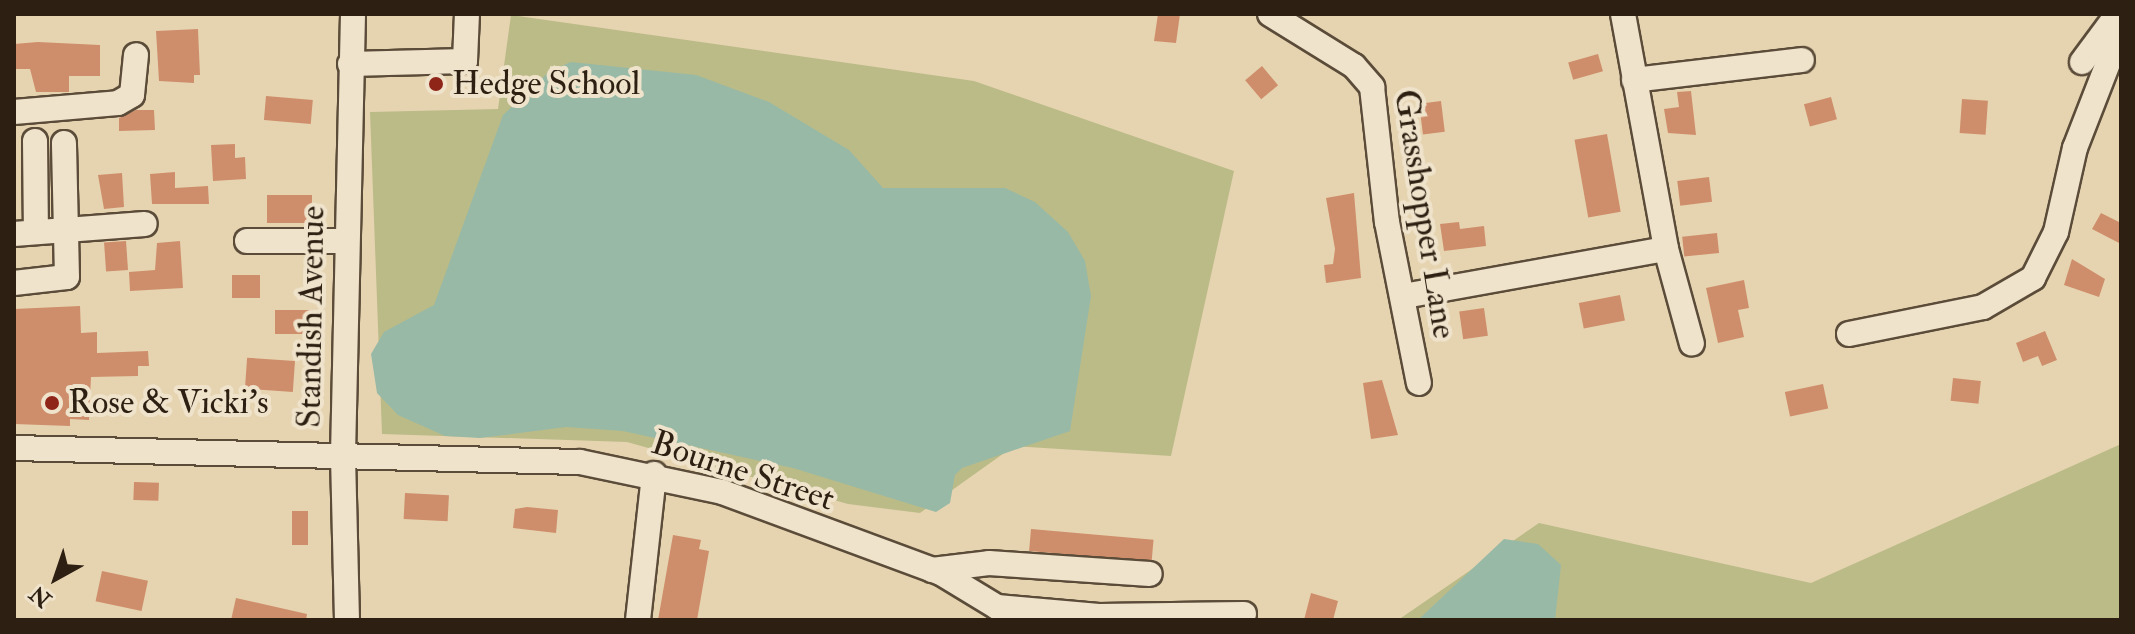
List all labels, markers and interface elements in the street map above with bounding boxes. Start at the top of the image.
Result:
place label: Hedge School [452,64,640,104]
marker: Hedge School [427,75,445,93]
street label: Grasshopper Lane [1385,87,1465,341]
street label: Standish Avenue [289,206,333,428]
place label: Rose & Vicki's [68,383,269,423]
marker: Rose & Vicki's [43,394,61,412]
street label: Bourne Street [646,422,840,520]
north arrow [16,538,96,618]
text: N [24,579,57,613]

